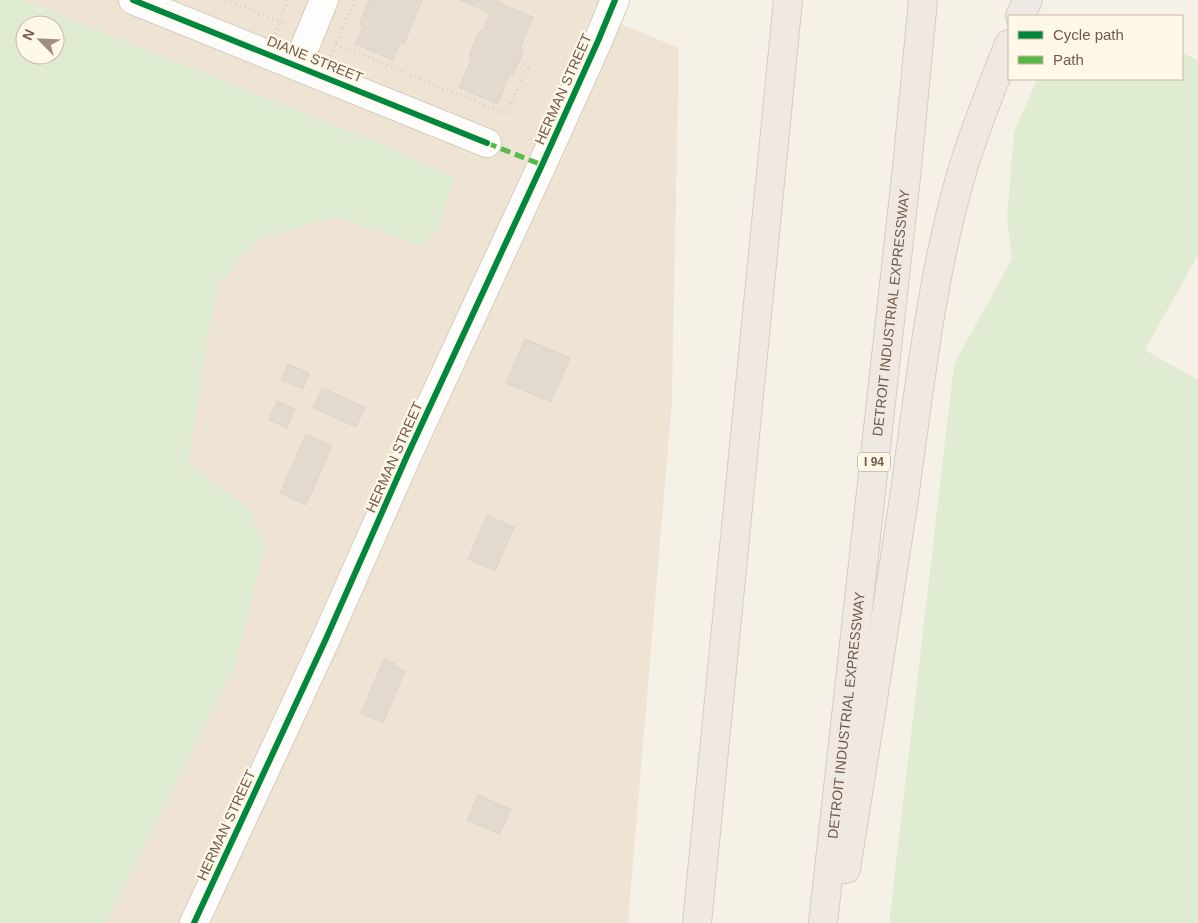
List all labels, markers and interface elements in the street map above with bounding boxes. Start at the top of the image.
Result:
north arrow [15,15,65,65]
legend [1008,15,1183,80]
text: Cycle path [1053,26,1124,43]
text: N [19,27,37,43]
street label: HERMAN STREET [531,31,595,147]
street label: DIANE STREET [265,32,366,86]
text: Path [1053,51,1084,68]
street label: DETROIT INDUSTRIAL EXPRESSWAY [869,188,913,437]
street label: HERMAN STREET [362,399,426,515]
road number: I 94 [858,452,890,472]
street label: DETROIT INDUSTRIAL EXPRESSWAY [824,590,868,840]
street label: HERMAN STREET [193,767,259,883]

